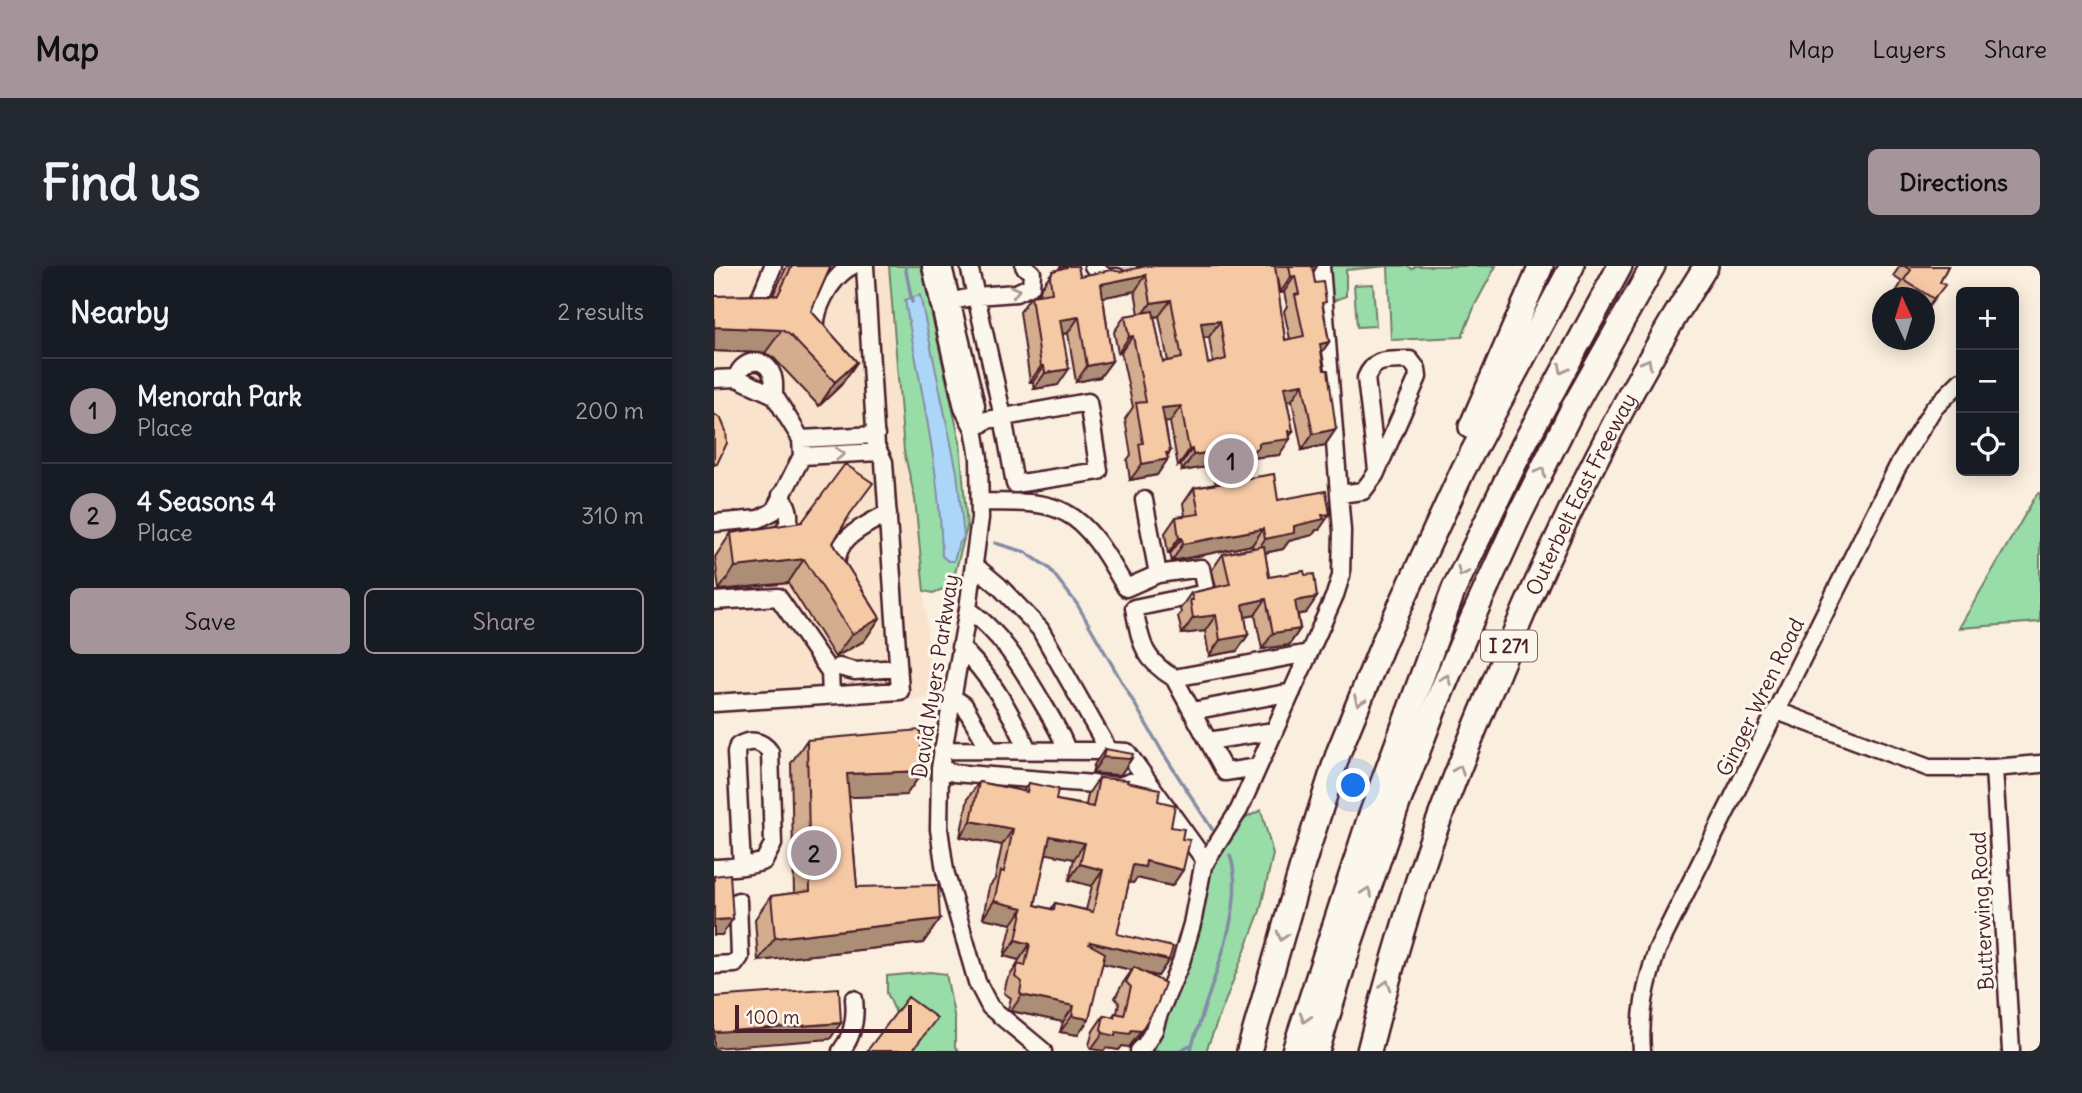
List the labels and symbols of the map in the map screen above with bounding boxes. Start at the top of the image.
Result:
one-way arrow [1008,285,1020,299]
north arrow [1872,287,1935,350]
one-way arrow [1639,358,1652,371]
one-way arrow [1558,361,1572,374]
street label: Outerbelt East Freeway [1519,388,1642,600]
pin: 1 [1208,435,1254,487]
one-way arrow [835,447,846,462]
one-way arrow [1532,467,1546,479]
one-way arrow [1456,565,1470,577]
street label: David Myers Parkway [906,572,964,780]
street label: Ginger Wren Road [1710,613,1810,781]
road number: I 271 [1481,630,1537,662]
one-way arrow [1438,674,1452,687]
one-way arrow [1354,694,1368,706]
one-way arrow [1451,764,1465,776]
your location [1336,768,1370,802]
pin: 2 [791,827,837,879]
street label: Butterwing Road [1964,831,2000,991]
one-way arrow [1359,887,1373,899]
one-way arrow [1276,930,1290,942]
one-way arrow [1378,979,1393,991]
scale bar [735,1002,912,1034]
one-way arrow [1299,1011,1313,1023]

